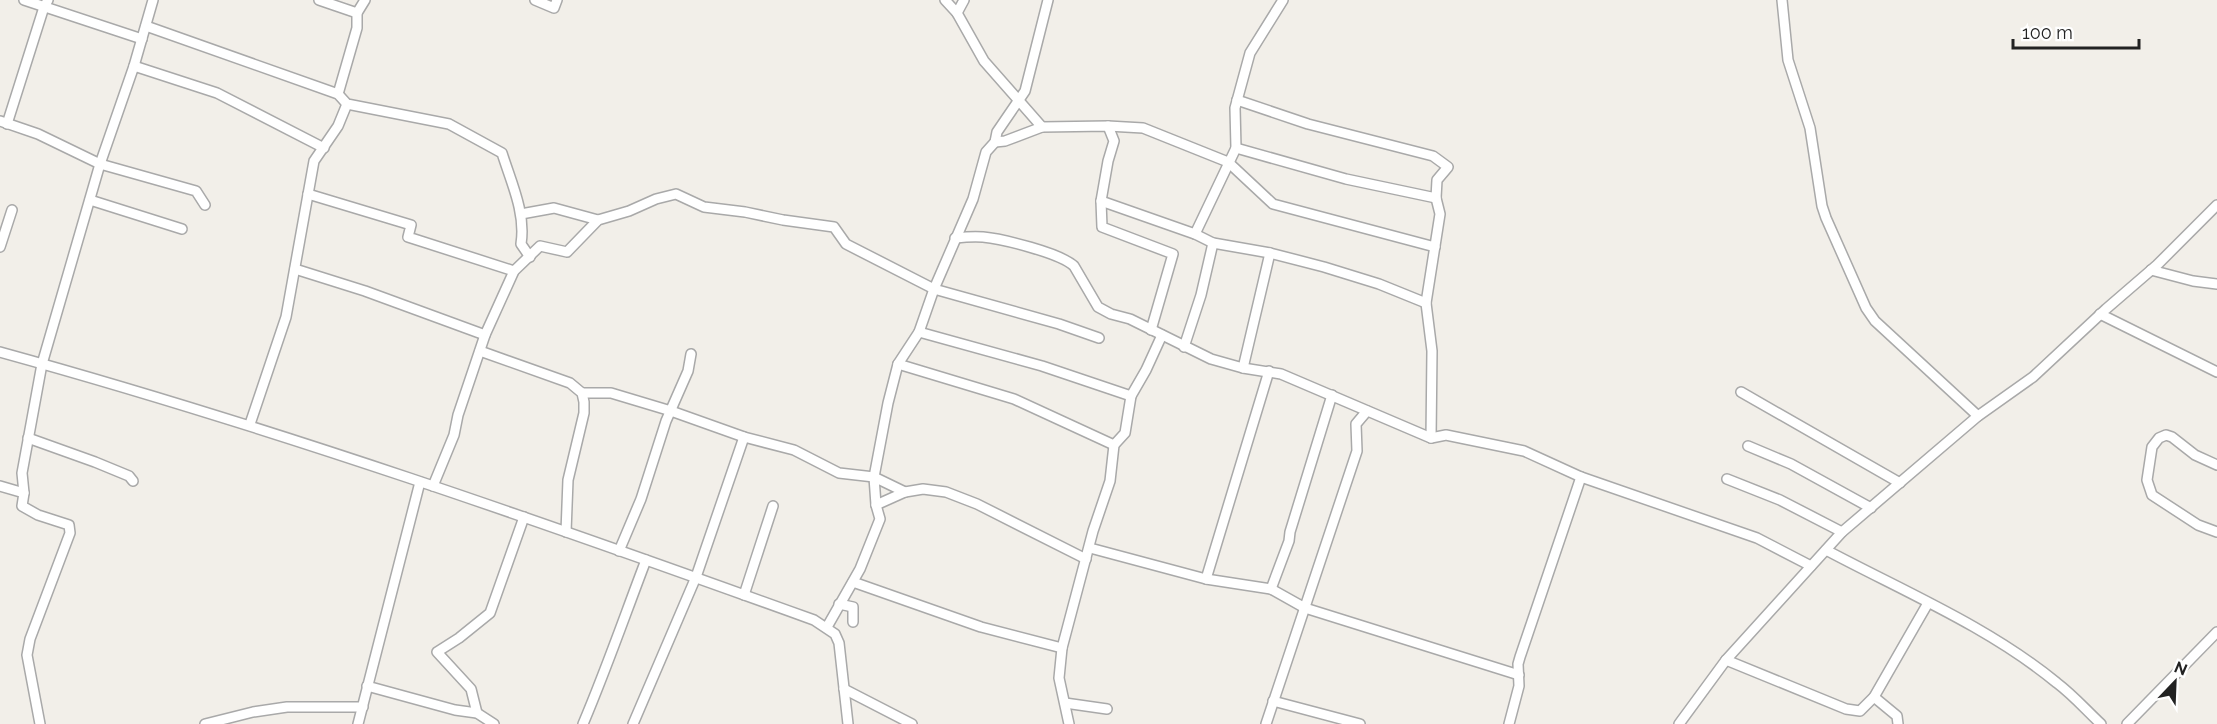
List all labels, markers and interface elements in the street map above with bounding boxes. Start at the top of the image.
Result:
scale bar [2013,12,2139,50]
text: 100 m [2022,22,2073,43]
north arrow [2145,652,2205,712]
text: N [2171,658,2190,680]

